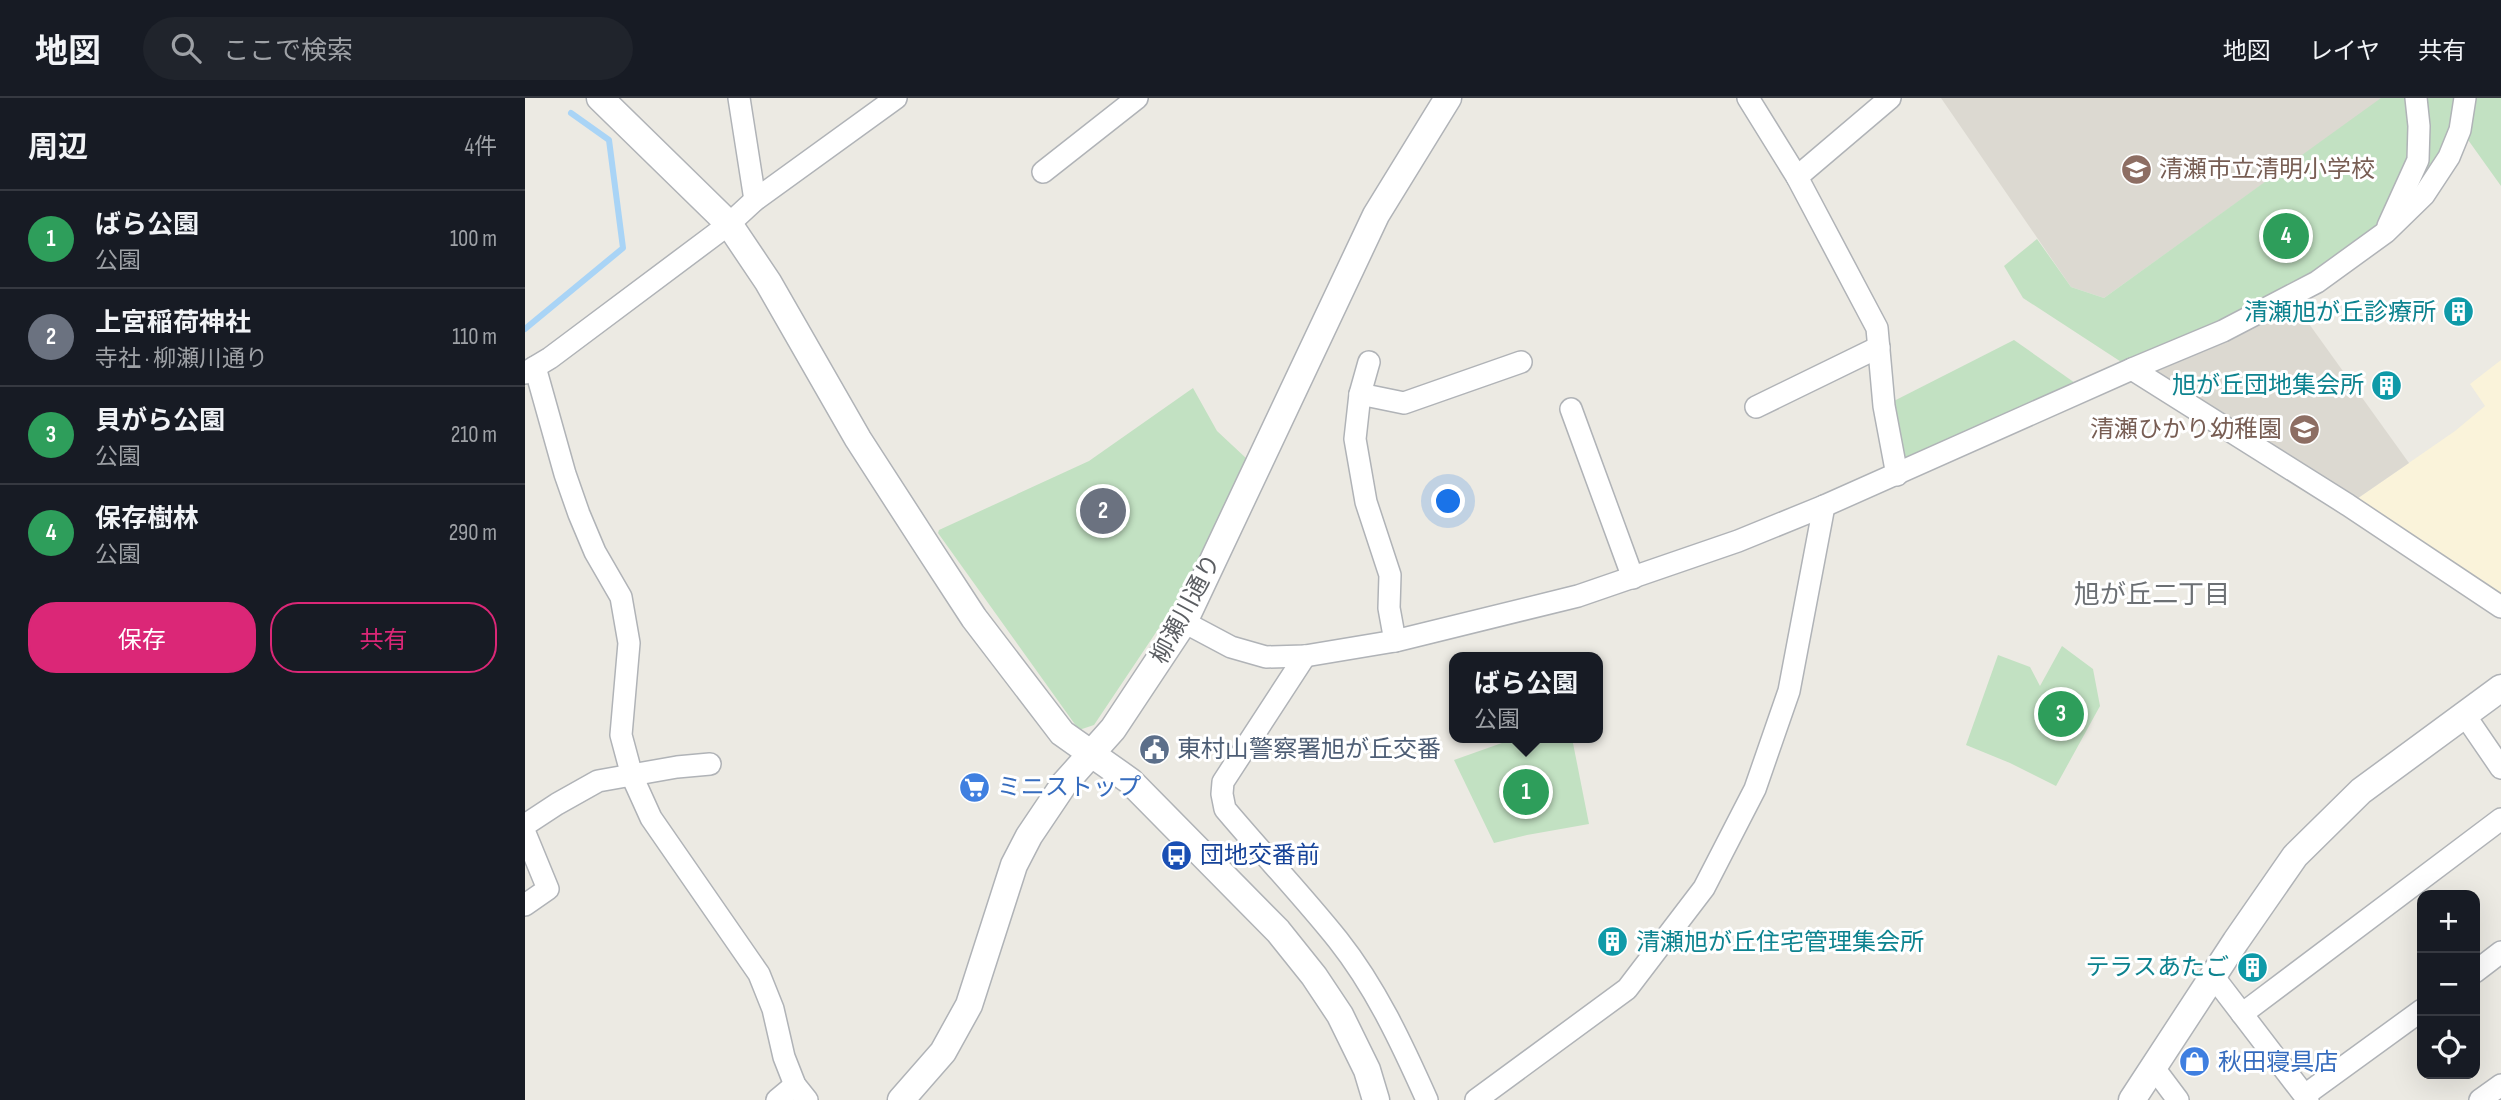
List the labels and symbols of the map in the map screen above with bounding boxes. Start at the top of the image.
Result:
school or university icon: 清瀬市立清明小学校 [2119,152,2153,186]
place label: 清瀬市立清明小学校 [2159,155,2375,184]
pin: 4 [2263,210,2309,262]
building icon: 清瀬旭が丘診療所 [2442,295,2476,329]
place label: 清瀬旭が丘診療所 [2244,298,2436,327]
building icon: 旭が丘団地集会所 [2370,368,2404,402]
place label: 旭が丘団地集会所 [2172,371,2364,400]
school or university icon: 清瀬ひかり幼稚園 [2288,412,2322,446]
place label: 清瀬ひかり幼稚園 [2090,415,2282,444]
your location [1431,484,1465,518]
pin: 2 [1080,485,1126,537]
street label: 柳瀬川通り [1145,549,1227,669]
district label: 旭が丘二丁目 [2074,580,2230,611]
pin: 3 [2038,688,2084,740]
public building icon: 東村山警察署旭が丘交番 [1137,732,1171,766]
place label: 東村山警察署旭が丘交番 [1177,735,1441,764]
pin: 1 [1503,766,1549,818]
supermarket icon: ミニストップ [957,770,991,804]
place label: ミニストップ [997,773,1141,802]
bus stop icon: 団地交番前 [1160,838,1194,872]
place label: 団地交番前 [1200,841,1320,870]
building icon: 清瀬旭が丘住宅管理集会所 [1596,925,1630,959]
place label: 清瀬旭が丘住宅管理集会所 [1636,928,1924,957]
building icon: テラスあたご [2235,950,2269,984]
place label: テラスあたご [2085,953,2229,982]
shop icon: 秋田寝具店 [2178,1045,2212,1079]
place label: 秋田寝具店 [2218,1048,2338,1077]

